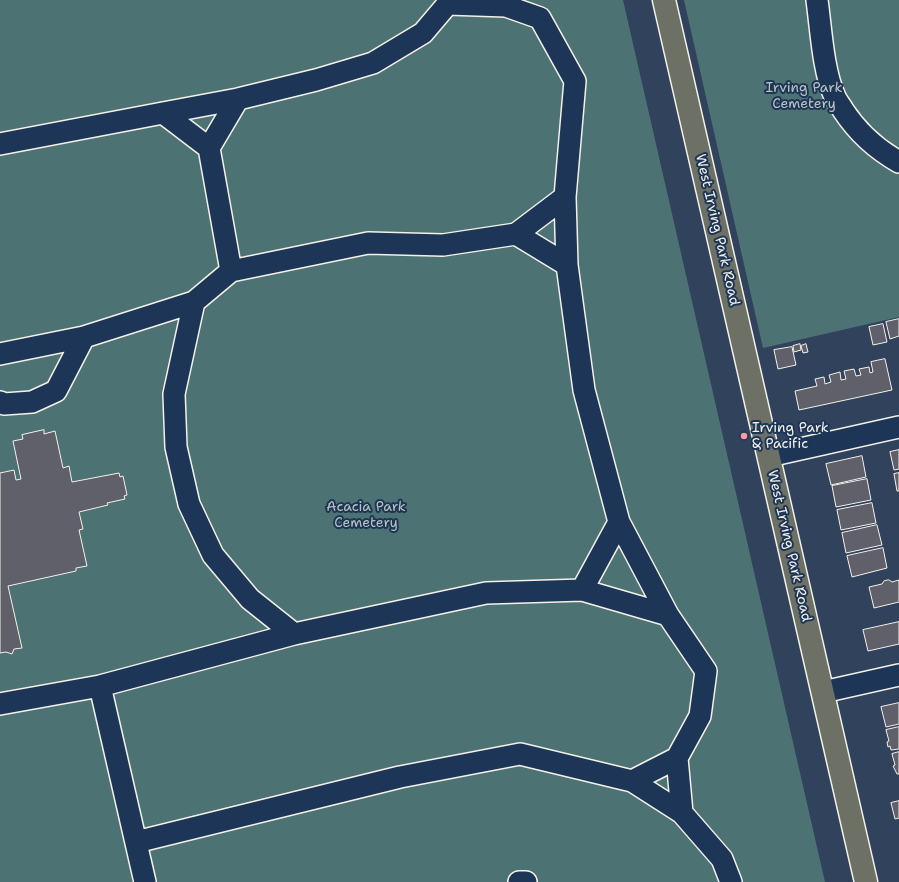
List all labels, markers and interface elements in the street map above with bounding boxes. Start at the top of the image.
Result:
park label: Irving Park Cemetery [766,80,842,112]
street label: West Irving Park Road [691,153,743,307]
place label: Irving Park & Pacific [752,420,829,452]
marker: Irving Park & Pacific [739,431,749,441]
street label: West Irving Park Road [763,469,815,623]
park label: Acacia Park Cemetery [326,499,406,532]

